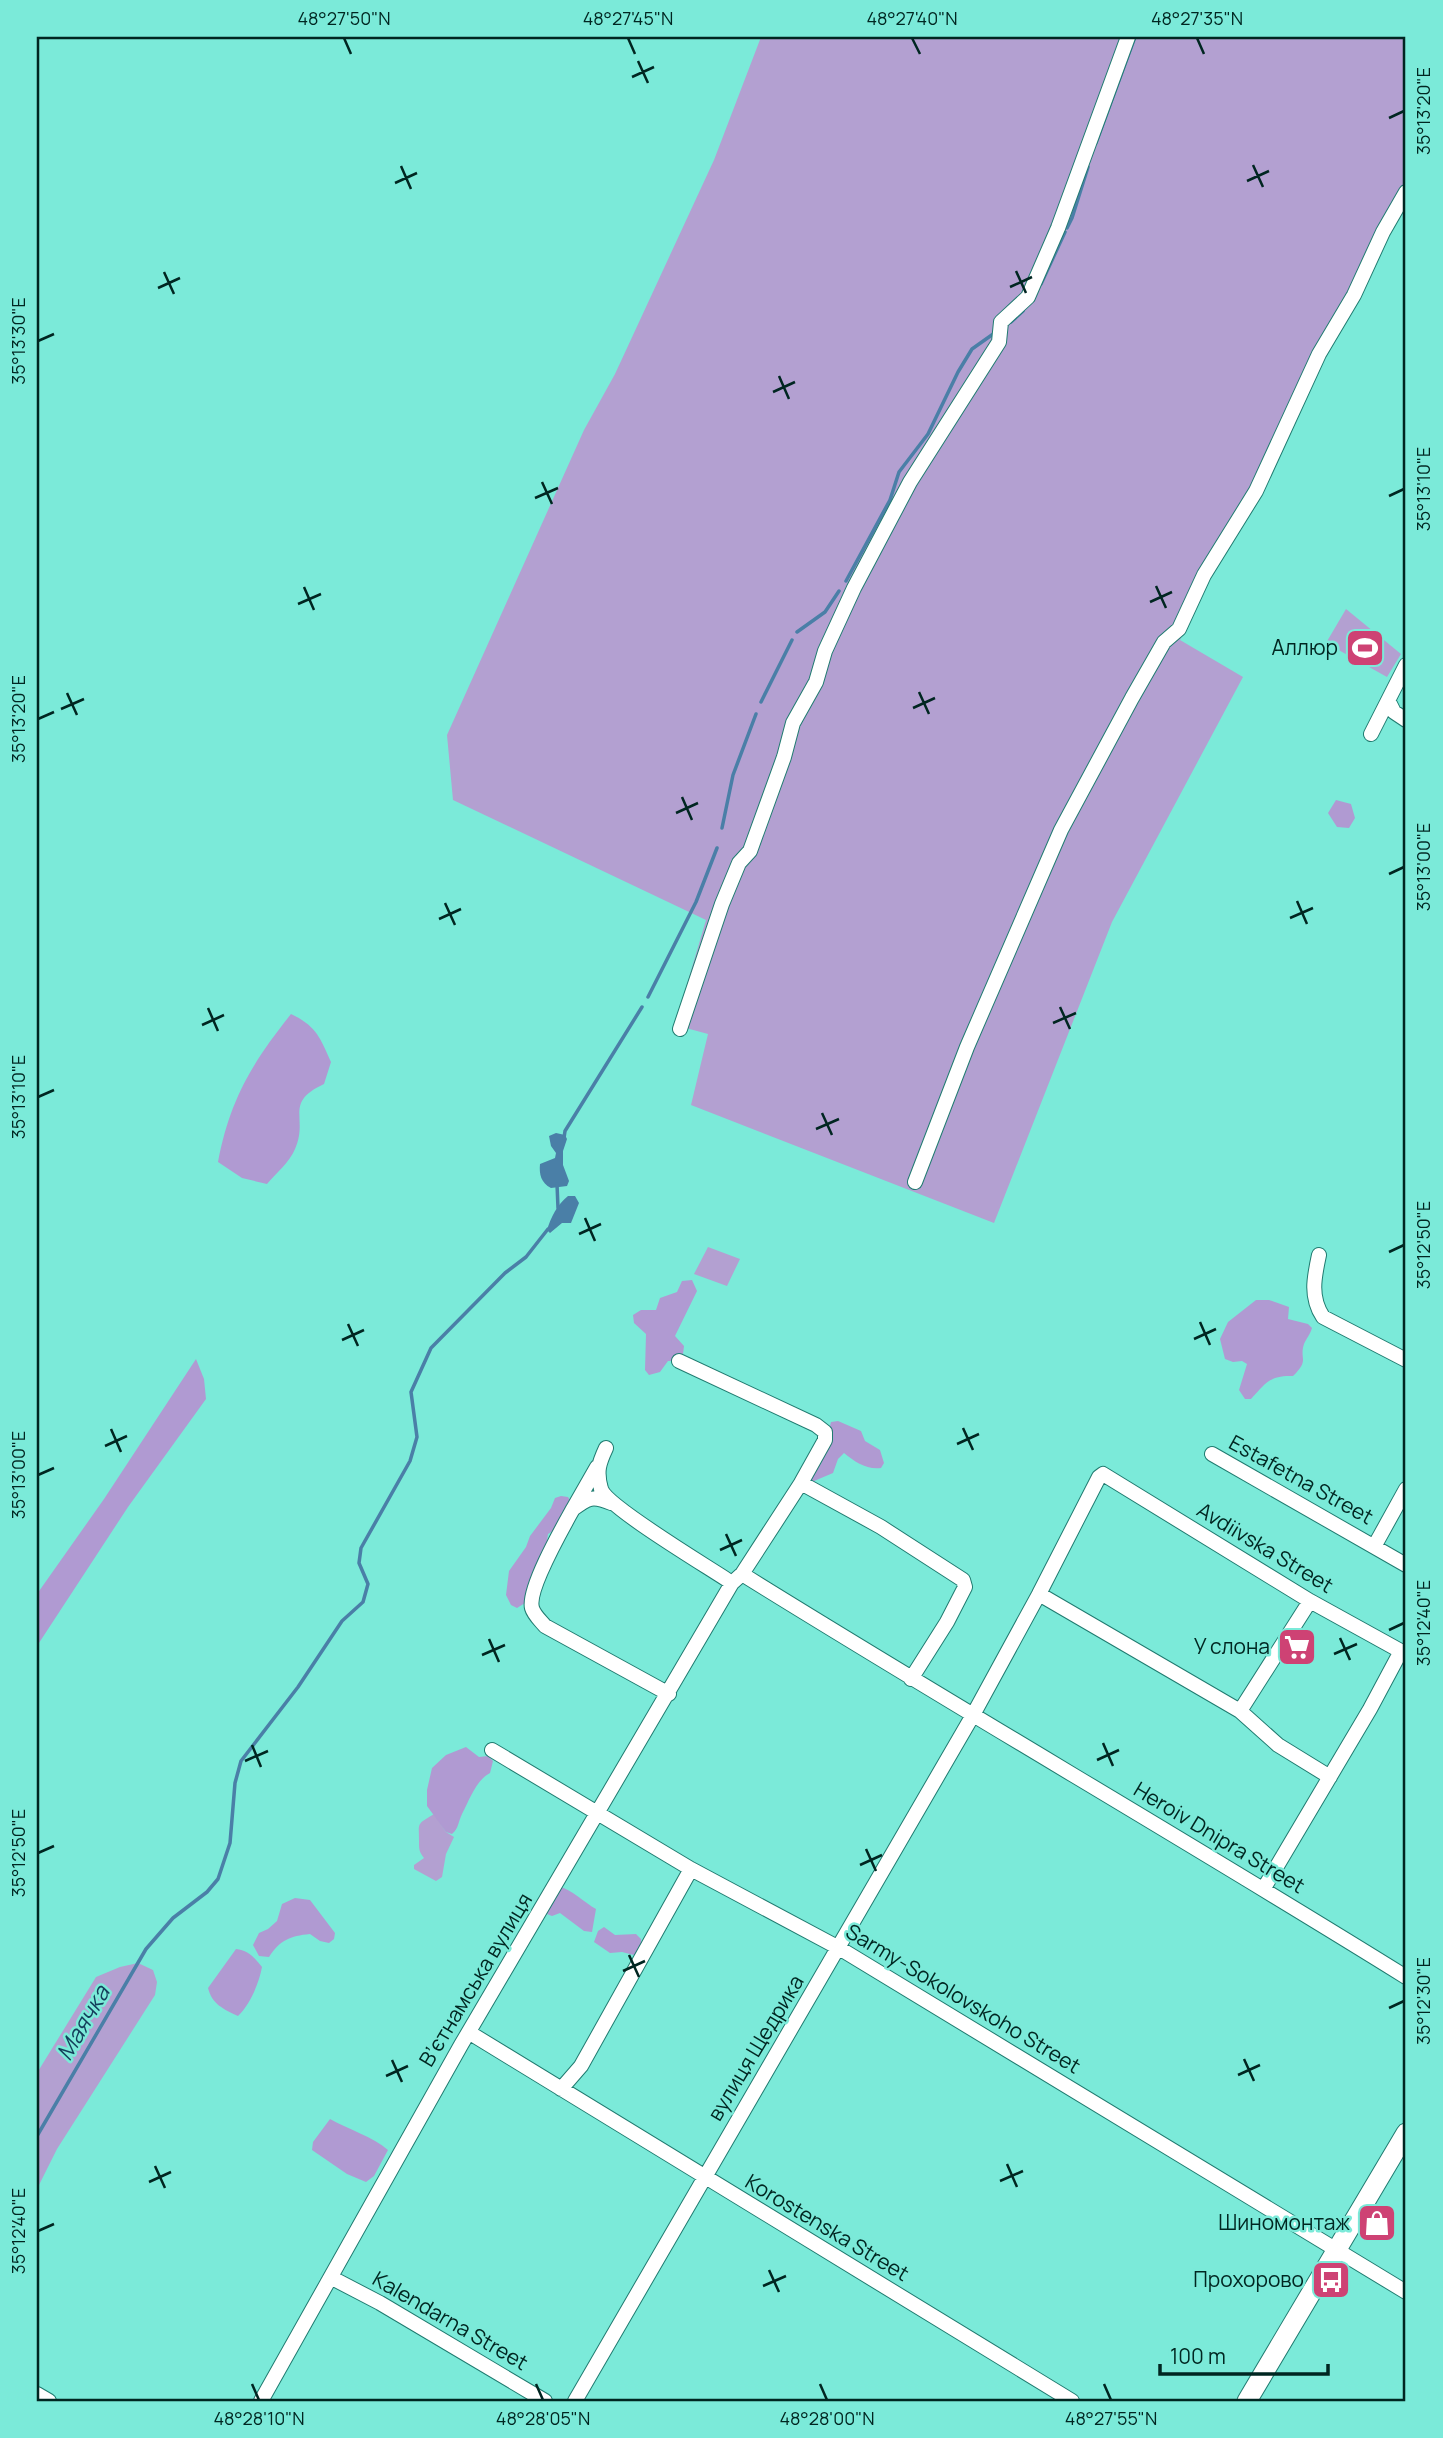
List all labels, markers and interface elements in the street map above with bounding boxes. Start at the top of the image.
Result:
text: 48°27'50"N [297,6,391,30]
text: 48°27'45"N [583,6,673,30]
text: 48°27'40"N [866,6,958,30]
text: 48°27'35"N [1151,6,1243,30]
text: 35°13'20"E [1411,67,1435,155]
text: 35°13'30"E [6,297,30,385]
text: 35°13'10"E [1411,447,1435,531]
sports icon: Аллюр [1344,627,1386,669]
place label: Аллюр [1271,633,1338,661]
text: 35°13'20"E [6,675,30,763]
text: 35°13'00"E [1411,823,1435,911]
text: 35°13'10"E [6,1055,30,1139]
text: 35°12'50"E [1411,1201,1435,1289]
street label: Estafetna Street [1224,1428,1379,1530]
text: 35°13'00"E [6,1431,30,1519]
street label: Avdiivska Street [1192,1495,1339,1599]
text: 35°12'40"E [1411,1580,1435,1666]
supermarket icon: У слона [1276,1626,1318,1668]
place label: У слона [1194,1632,1270,1660]
street label: Heroiv Dnipra Street [1129,1775,1310,1899]
text: 35°12'50"E [6,1809,30,1897]
street label: Вʼєтнамська вулиця [412,1888,538,2071]
street label: Sarmy-Sokolovskoho Street [841,1917,1086,2079]
text: 35°12'30"E [1411,1957,1435,2045]
street label: вулиця Щедрика [701,1969,810,2126]
water label: Маячка [48,1978,117,2066]
street label: Korostenska Street [741,2167,915,2287]
text: 35°12'40"E [6,2188,30,2274]
shop icon: Шиномонтаж [1356,2202,1398,2244]
place label: Шиномонтаж [1218,2208,1350,2236]
bus stop icon: Прохорово [1310,2259,1352,2301]
street label: Kalendarna Street [368,2264,533,2376]
place label: Прохорово [1193,2265,1304,2293]
scale bar [1160,2333,1328,2377]
text: 100 m [1170,2342,1226,2370]
text: 48°28'10"N [213,2406,305,2430]
text: 48°28'05"N [496,2406,590,2430]
text: 48°28'00"N [779,2406,875,2430]
text: 48°27'55"N [1065,2406,1157,2430]

